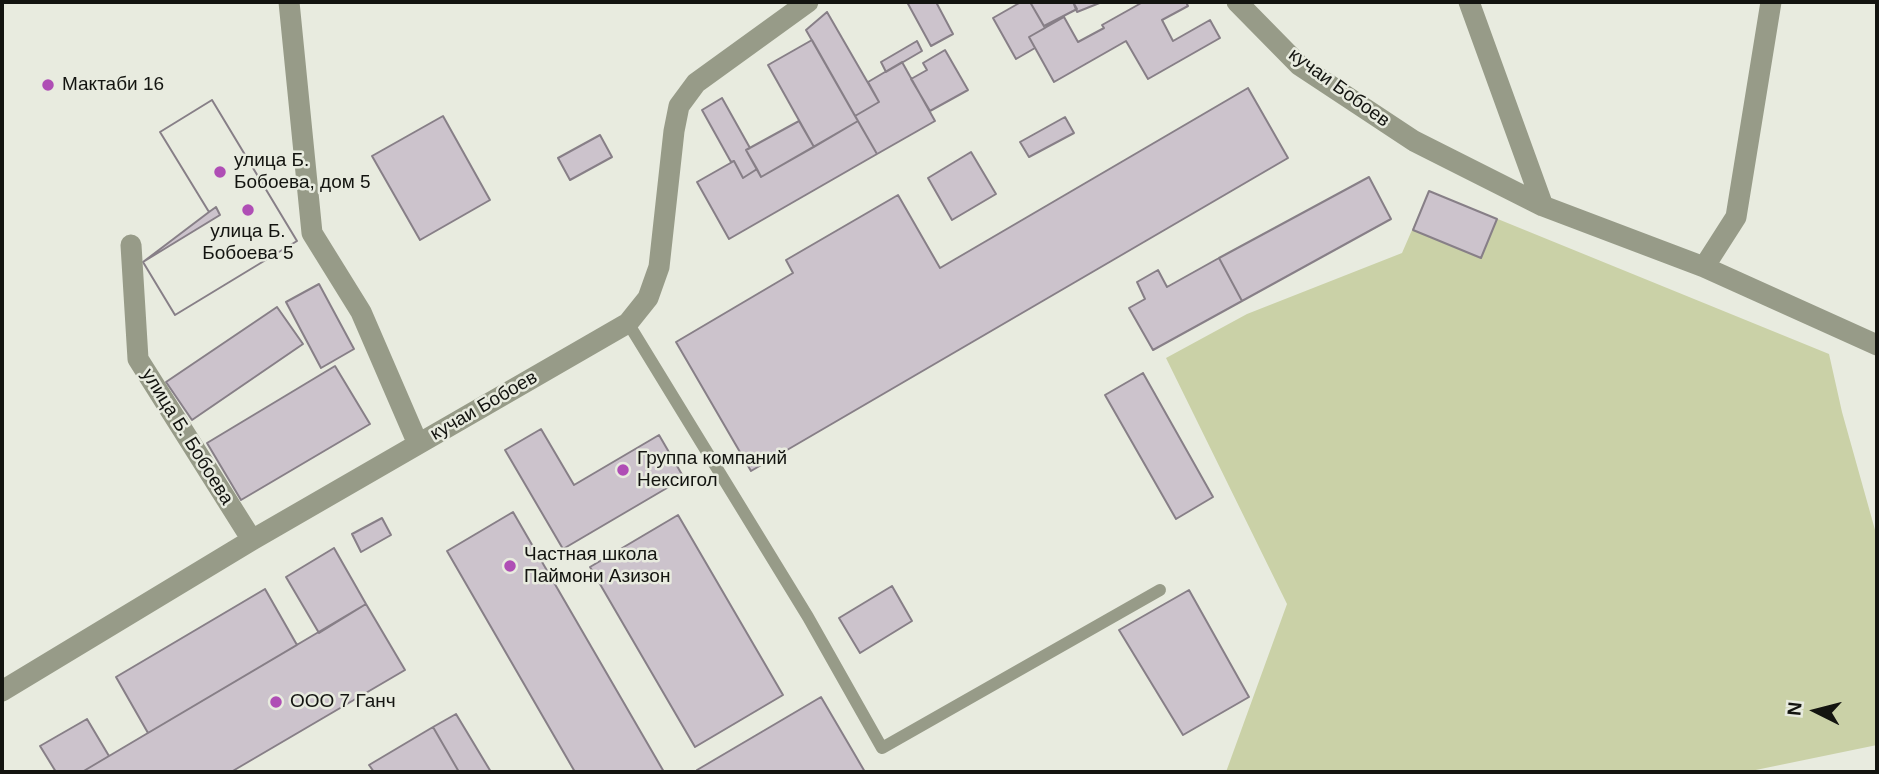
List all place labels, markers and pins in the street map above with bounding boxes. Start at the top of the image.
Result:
place label: Мактаби 16 [62,74,164,96]
marker: Мактаби 16 [40,77,56,93]
place label: улица Б. Бобоева, дом 5 [234,150,371,194]
marker: улица Б. Бобоева, дом 5 [212,164,228,180]
marker: улица Б. Бобоева 5 [240,202,256,218]
place label: улица Б. Бобоева 5 [202,221,294,265]
place label: Группа компаний Нексигол [637,448,787,492]
marker: Группа компаний Нексигол [615,462,631,478]
place label: Частная школа Паймони Азизон [524,544,670,588]
marker: Частная школа Паймони Азизон [502,558,518,574]
place label: ООО 7 Ганч [290,691,396,713]
marker: ООО 7 Ганч [268,694,284,710]

